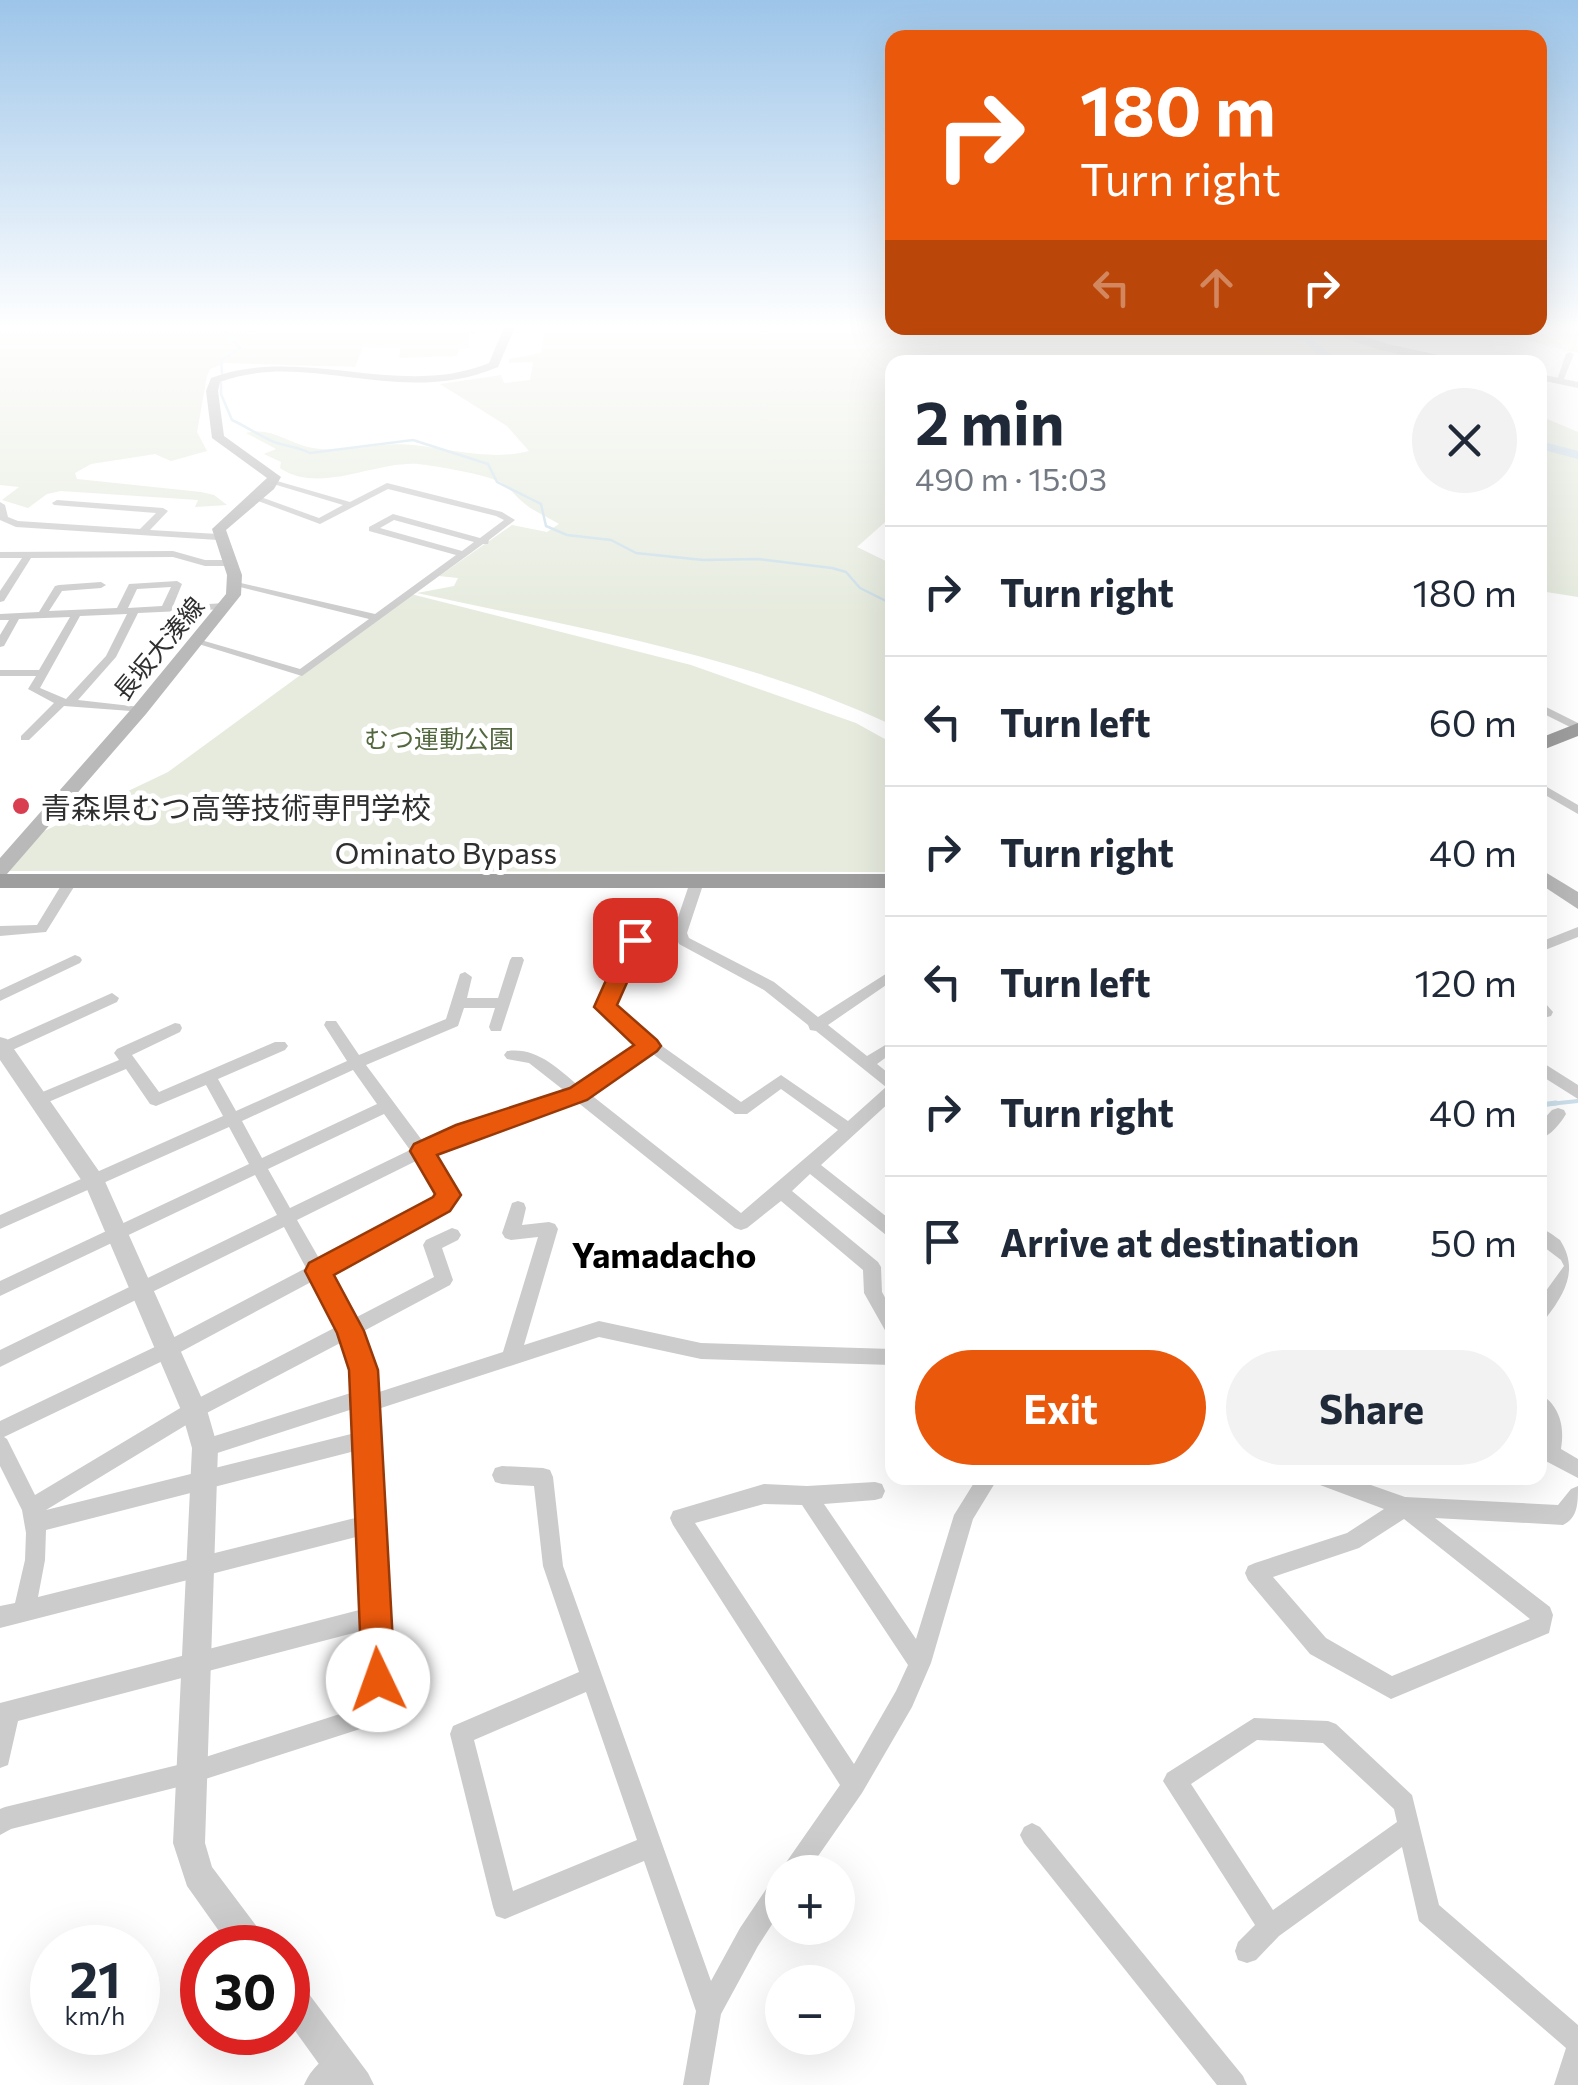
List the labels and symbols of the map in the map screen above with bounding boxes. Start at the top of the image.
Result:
street label: 長坂大湊線 [106,590,210,706]
park label: むつ運動公園 [364,723,514,753]
place label: 青森県むつ高等技術専門学校 [41,788,431,825]
marker: 青森県むつ高等技術専門学校 [10,795,32,817]
street label: Ominato Bypass [335,833,557,870]
pin [593,898,678,983]
district label: Yamadacho [572,1232,756,1275]
position arrow [326,1628,430,1732]
speed limit sign: 30 [180,1925,310,2055]

